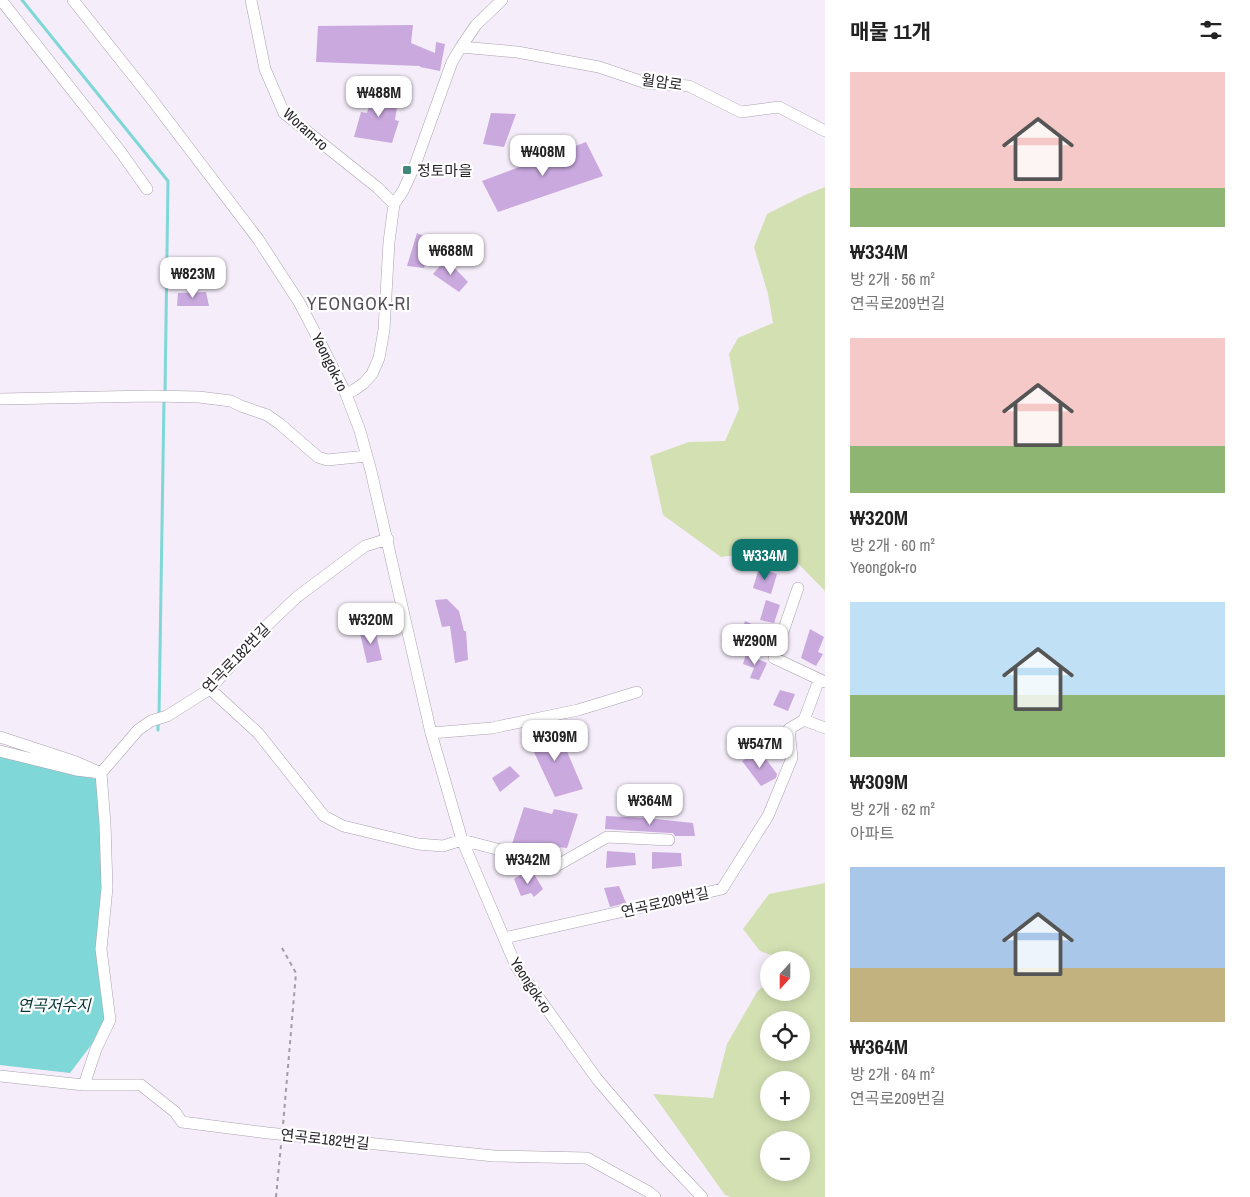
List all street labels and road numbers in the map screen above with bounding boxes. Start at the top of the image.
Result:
street label: 월암로 [640,69,684,95]
street label: Woram-ro [279,103,333,155]
street label: Yeongok-ro [307,329,353,395]
street label: 연곡로182번길 [197,619,275,697]
street label: 연곡로209번길 [619,882,711,922]
street label: Yeongok-ro [505,953,557,1017]
street label: 연곡로182번길 [279,1124,371,1154]

